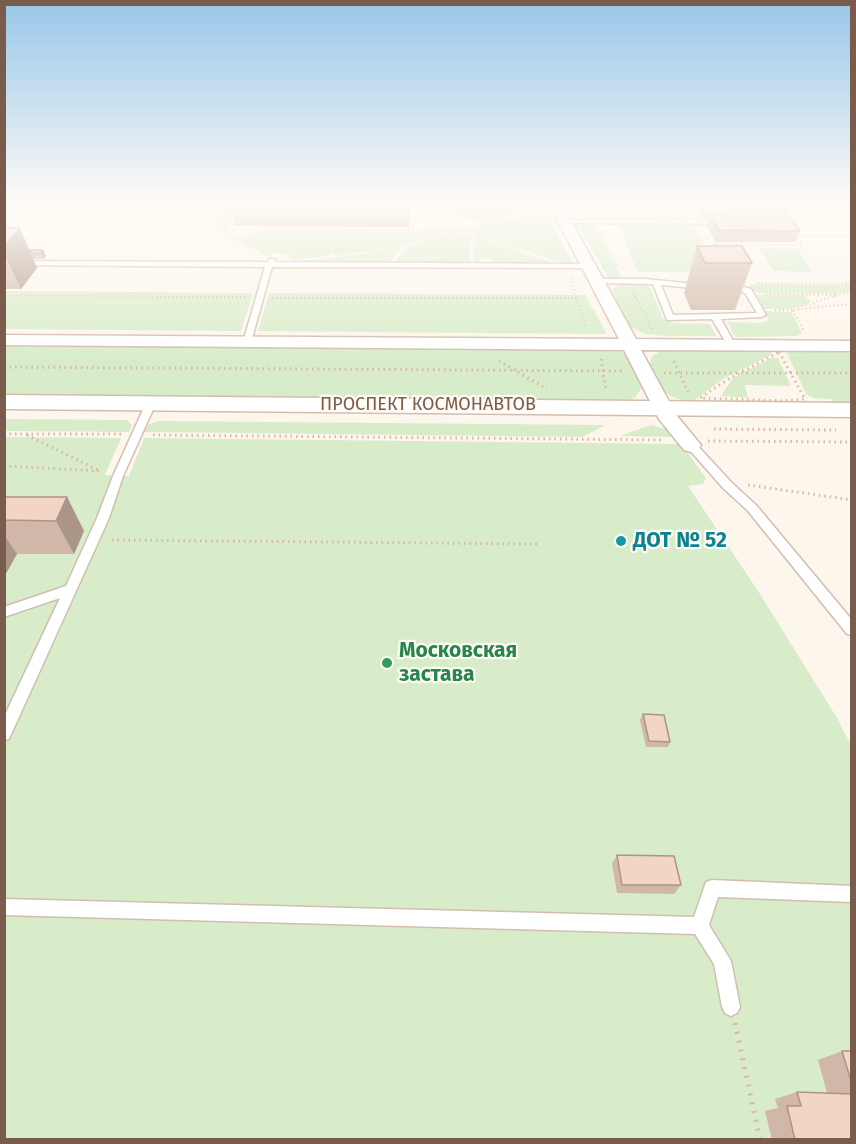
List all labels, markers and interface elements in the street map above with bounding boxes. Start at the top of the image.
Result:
street label: ПРОСПЕКТ КОСМОНАВТОВ [320,394,536,416]
place label: ДОТ № 52 [633,528,727,554]
marker: ДОТ № 52 [614,534,628,548]
place label: Московская застава [399,638,517,688]
marker: Московская застава [380,656,394,670]

